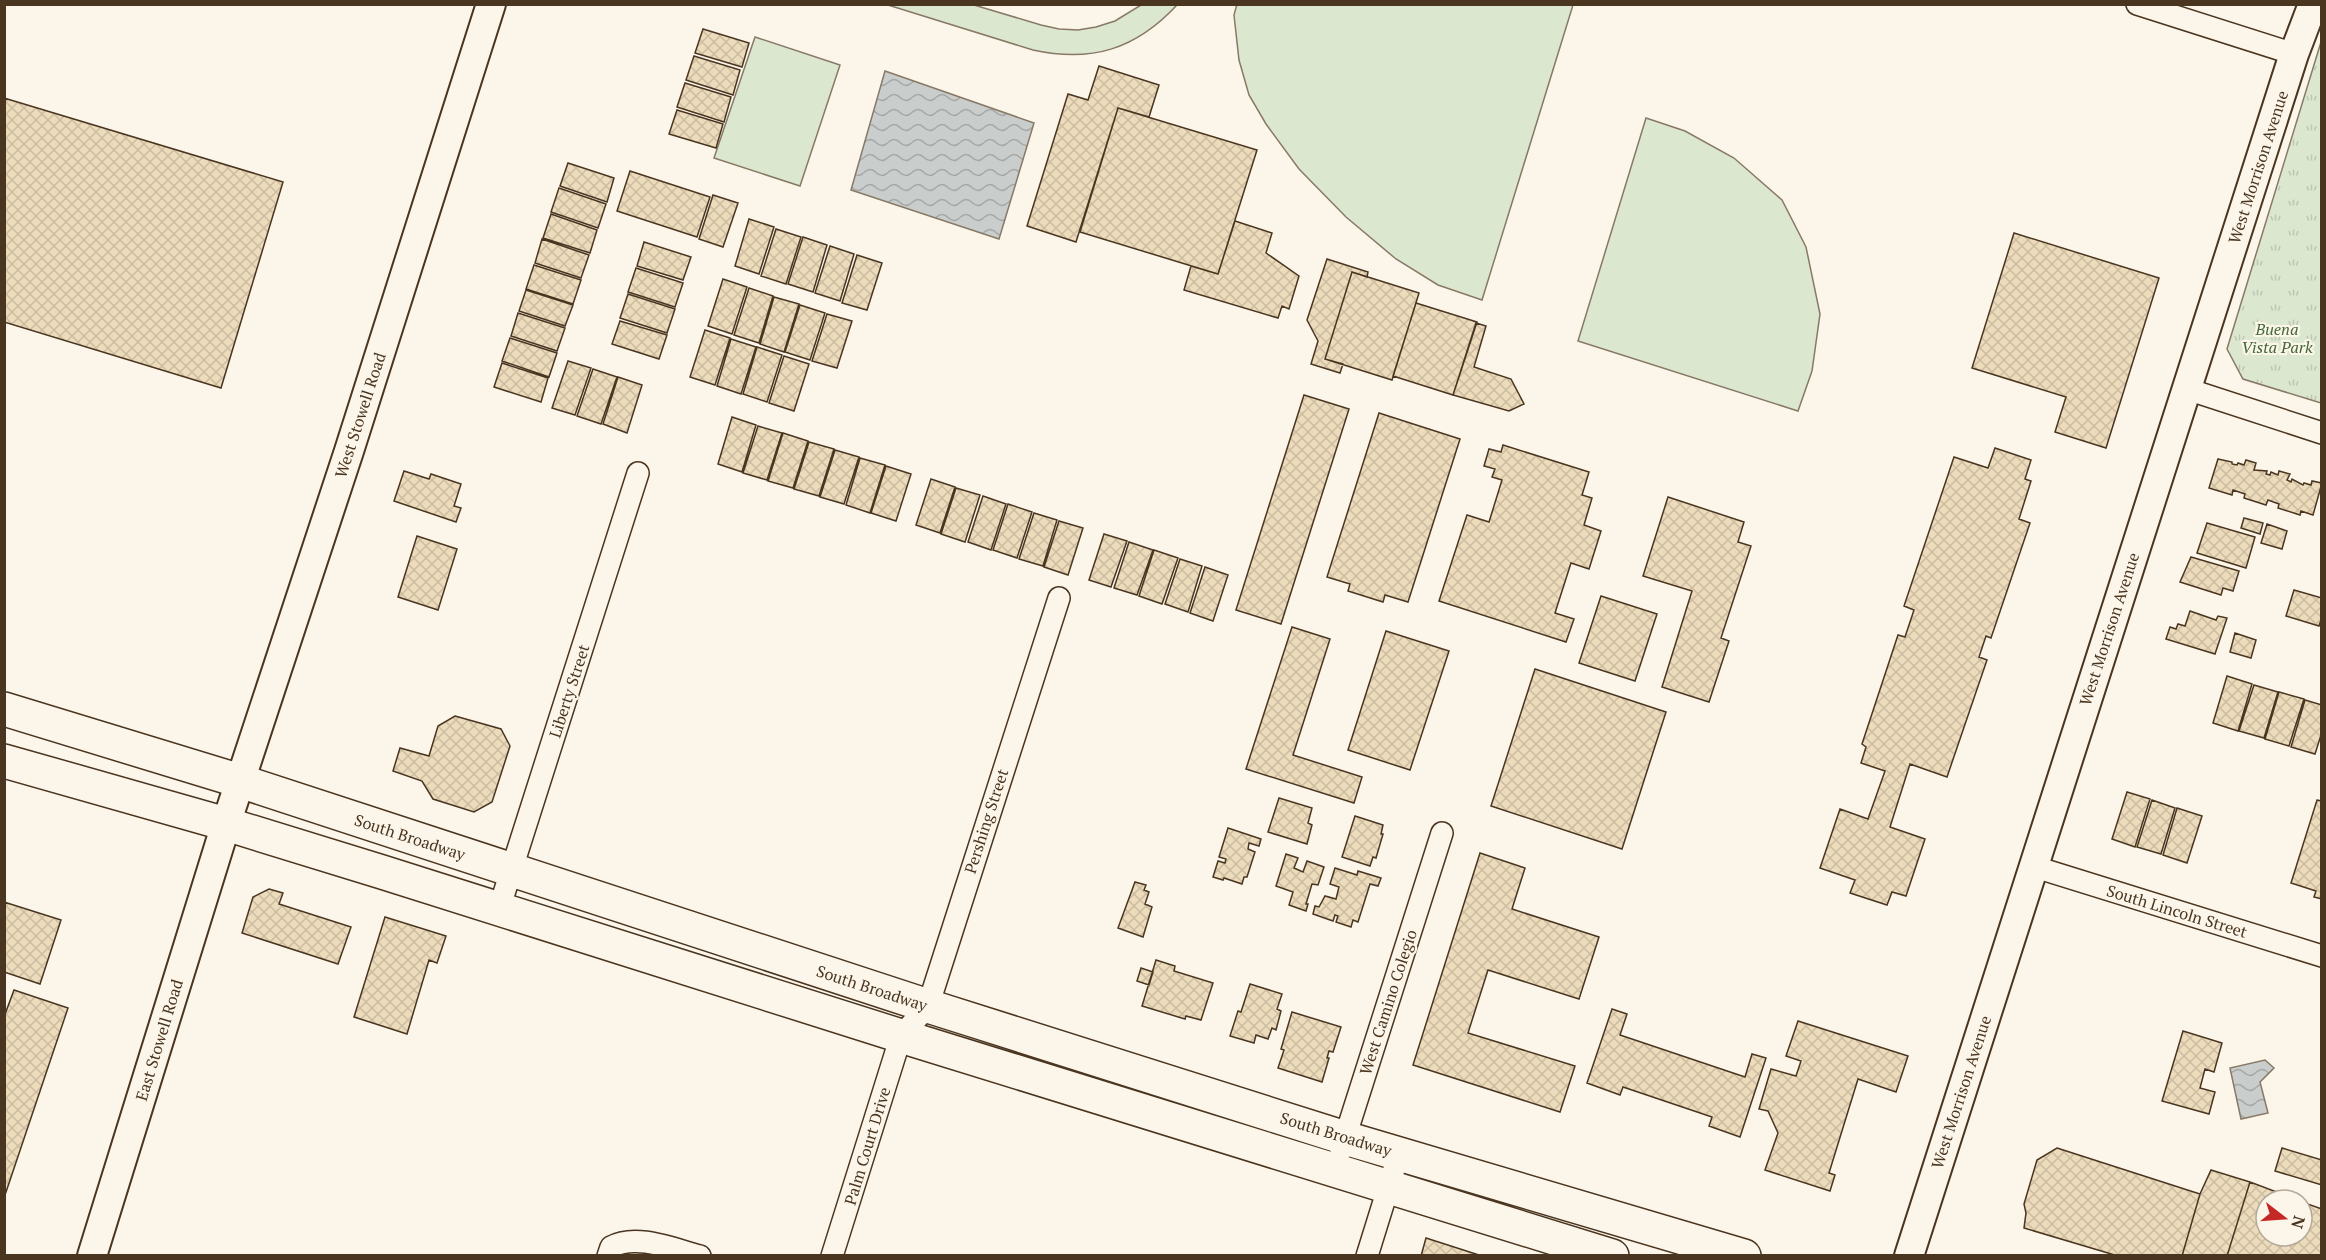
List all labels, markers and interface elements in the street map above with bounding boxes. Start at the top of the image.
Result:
street label: West Morrison Avenue [2223,88,2293,246]
park label: Buena Vista Park [2241,318,2313,358]
street label: West Stowell Road [329,349,391,481]
street label: West Morrison Avenue [2074,550,2144,708]
street label: Liberty Street [544,641,594,741]
street label: Pershing Street [959,766,1013,876]
street label: South Broadway [352,809,469,866]
street label: South Lincoln Street [2104,879,2250,943]
street label: West Camino Colegio [1354,926,1422,1078]
street label: South Broadway [814,960,931,1017]
street label: East Stowell Road [130,976,188,1103]
street label: West Morrison Avenue [1926,1013,1996,1171]
street label: Palm Court Drive [839,1084,895,1208]
street label: South Broadway [1278,1107,1395,1162]
north arrow [2254,1188,2314,1248]
text: N [2286,1213,2311,1231]

